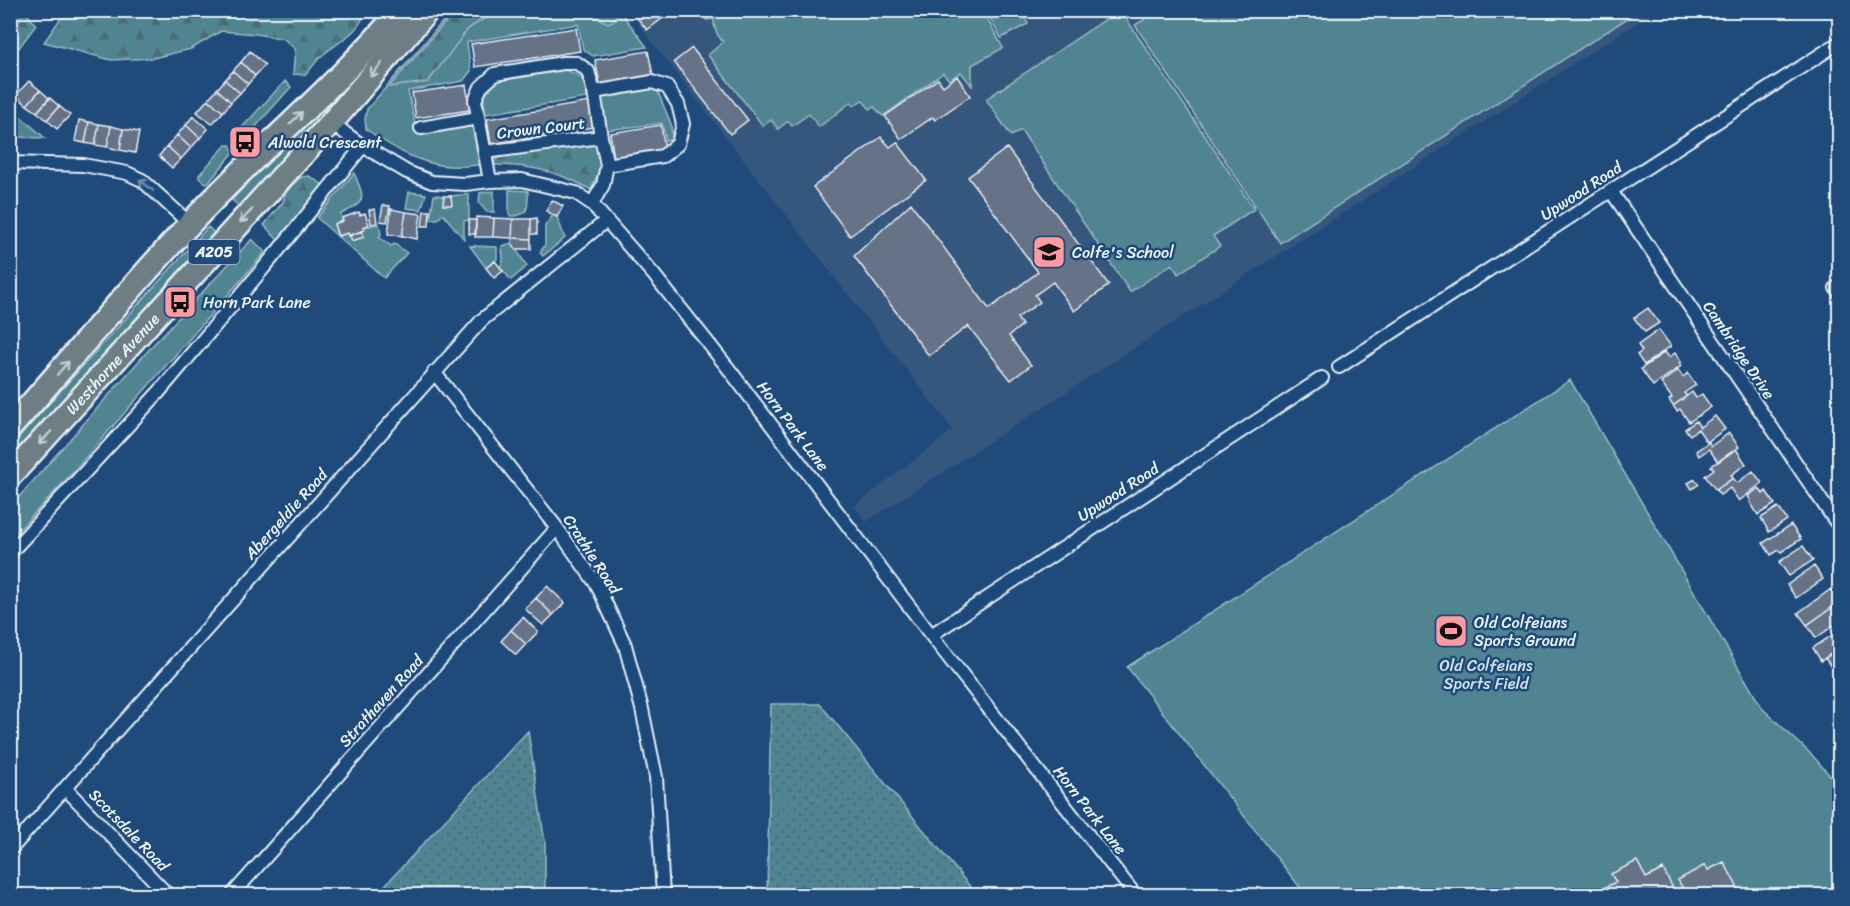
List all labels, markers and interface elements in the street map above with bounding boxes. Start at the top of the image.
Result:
one-way arrow [369,62,383,77]
street label: Crown Court [495,108,587,148]
one-way arrow [288,111,303,125]
bus stop icon: Alwold Crescent [227,124,263,160]
place label: Alwold Crescent [267,128,382,157]
street label: Upwood Road [1534,153,1629,228]
one-way arrow [138,179,154,192]
one-way arrow [239,208,253,223]
school or university icon: Colfe's School [1031,234,1067,270]
place label: Colfe's School [1072,238,1174,267]
road number: A205 [188,240,240,264]
bus stop icon: Horn Park Lane [162,284,198,320]
place label: Horn Park Lane [203,288,311,317]
street label: Cambridge Drive [1695,294,1783,406]
street label: Westhorne Avenue [58,306,167,421]
one-way arrow [56,361,70,376]
street label: Horn Park Lane [749,374,837,478]
one-way arrow [38,430,52,445]
street label: Upwood Road [1071,454,1166,529]
street label: Abergeldie Road [236,461,336,567]
street label: Crathie Road [555,508,630,601]
place label: Old Colfeians Sports Ground [1474,608,1577,655]
sports icon: Old Colfeians Sports Ground [1433,613,1469,649]
street label: Strathaven Road [331,647,432,754]
park label: Old Colfeians Sports Field [1439,651,1533,698]
street label: Horn Park Lane [1045,759,1135,861]
street label: Scotsdale Road [81,781,178,880]

